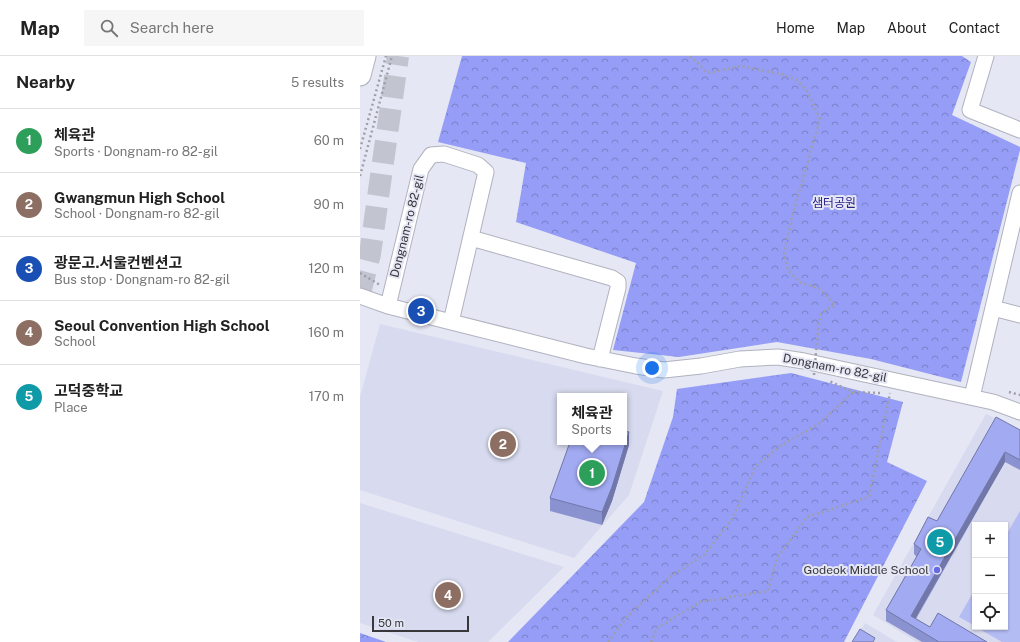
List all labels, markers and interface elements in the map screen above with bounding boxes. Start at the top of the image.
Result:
search box [84,10,364,46]
text: Map [20,17,60,39]
icon: search [98,17,120,39]
text: Search here [130,19,214,36]
text: Home [776,20,815,36]
text: Map [837,20,865,36]
text: About [887,20,927,36]
text: Contact [949,20,1000,36]
text: Nearby [16,72,75,92]
text: 5 results [291,75,344,90]
text: 체육관 [54,126,95,143]
text: 1 [26,133,32,148]
text: 60 m [314,133,344,148]
text: Sports · Dongnam-ro 82-gil [54,144,218,159]
street label: Dongnam-ro 82-gil [387,173,427,279]
text: Gwangmun High School [54,189,225,206]
park label: 샘터공원 [812,196,856,210]
text: 2 [25,197,33,212]
text: 90 m [314,197,344,212]
text: School · Dongnam-ro 82-gil [54,206,220,221]
text: 광문고.서울컨벤션고 [54,254,182,271]
text: 3 [25,261,33,276]
text: 120 m [309,261,344,276]
text: Bus stop · Dongnam-ro 82-gil [54,272,230,287]
pin: 3 [408,296,434,326]
text: Seoul Convention High School [54,317,270,334]
text: 4 [25,325,33,340]
text: 160 m [308,325,344,340]
text: School [54,334,96,349]
street label: Dongnam-ro 82-gil [782,351,889,385]
your location [642,358,662,378]
text: 고덕중학교 [54,382,123,399]
text: 5 [25,389,33,404]
text: 170 m [309,389,344,404]
popup [557,393,627,445]
text: Place [54,400,88,415]
text: 체육관 [571,404,613,421]
text: Sports [571,422,612,437]
pin: 2 [490,429,516,459]
pin: 1 [579,458,605,488]
map controls [972,522,1008,630]
button: + [972,522,1008,558]
pin: 5 [927,527,953,557]
button: − [972,558,1008,594]
place label: Godeok Middle School [803,563,929,577]
marker: Godeok Middle School [932,565,942,575]
pin: 4 [435,580,461,610]
button: locate [972,594,1008,630]
scale bar [372,614,469,633]
text: 50 m [378,617,404,629]

